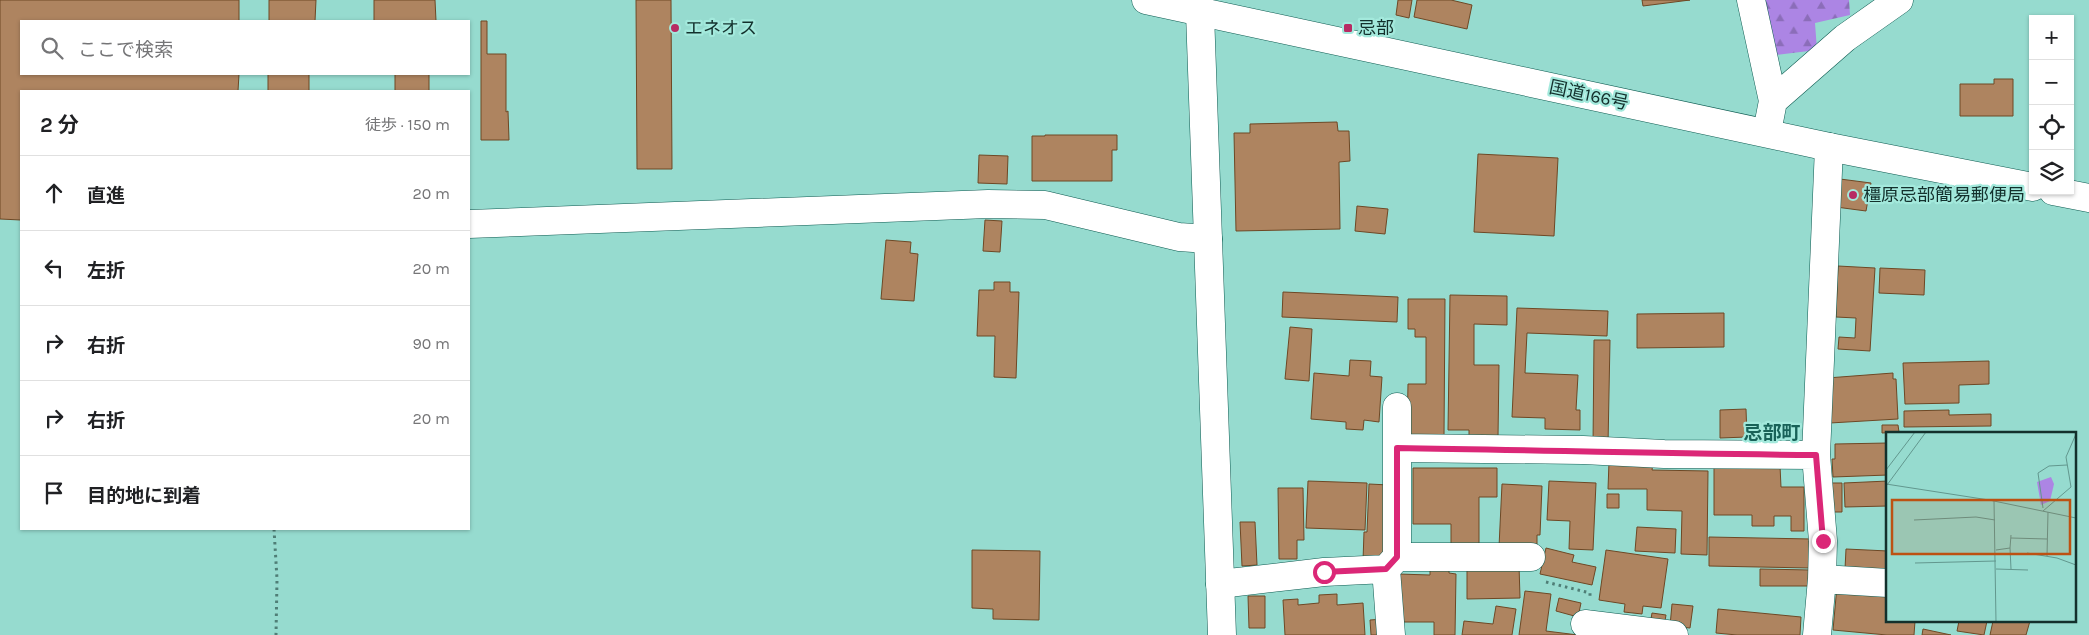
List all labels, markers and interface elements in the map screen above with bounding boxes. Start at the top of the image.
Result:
map controls [2029,15,2074,195]
button: + [2029,15,2074,60]
place label: エネオス [685,17,757,39]
place label: 忌部 [1358,17,1394,39]
search box [20,20,470,75]
marker: エネオス [669,22,681,34]
marker: 忌部 [1342,22,1354,34]
icon: search [38,34,66,62]
text: ここで検索 [78,39,173,61]
button: − [2029,60,2074,105]
street label: 国道166号 [1547,76,1631,114]
button: locate [2029,105,2074,150]
text: 2 分 [40,113,79,137]
text: 徒歩 · 150 m [365,115,450,134]
button: layers [2029,150,2074,195]
icon: ahead [40,179,68,207]
text: 20 m [412,184,450,203]
place label: 橿原忌部簡易郵便局 [1863,184,2025,206]
text: 直進 [87,185,125,207]
marker: 橿原忌部簡易郵便局 [1847,189,1859,201]
icon: left [40,254,68,282]
text: 20 m [412,259,450,278]
text: 左折 [87,260,125,282]
icon: right [40,329,68,357]
text: 90 m [412,334,450,353]
text: 右折 [87,335,125,357]
icon: right [40,404,68,432]
text: 20 m [412,409,450,428]
text: 右折 [87,410,125,432]
district label: 忌部町 [1743,422,1801,444]
inset map [1886,432,2076,622]
icon: arrive [40,479,68,507]
text: 目的地に到着 [87,485,201,507]
route end [1812,530,1835,553]
route start [1313,561,1336,584]

